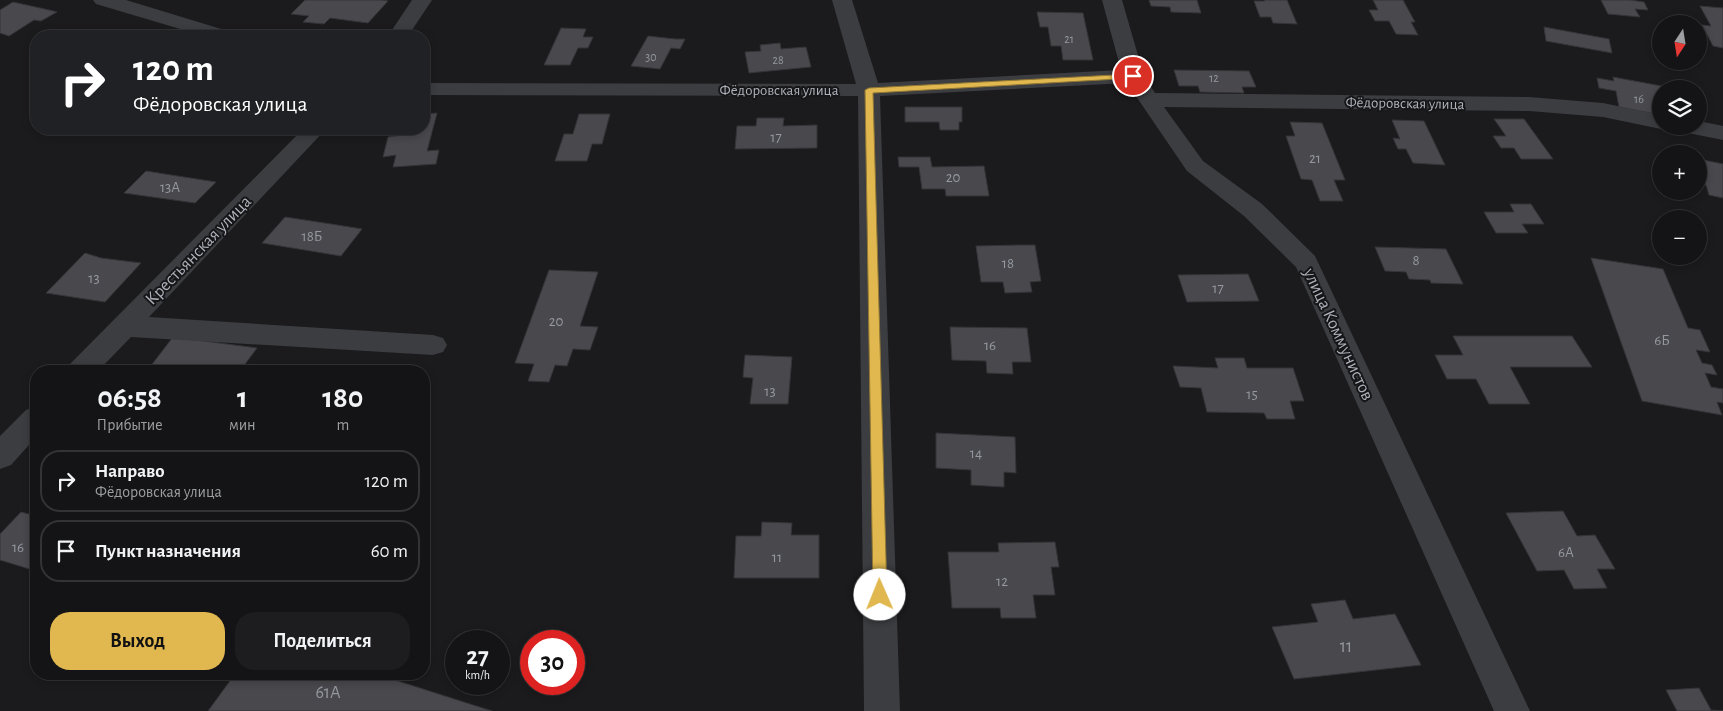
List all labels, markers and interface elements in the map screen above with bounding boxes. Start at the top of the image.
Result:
north arrow [1652,15,1708,70]
map controls [1652,15,1707,265]
house number: 21 [1064,33,1074,45]
icon: right [50,50,115,115]
house number: 30 [645,51,657,63]
text: 120 m [133,52,214,87]
house number: 28 [772,54,784,66]
pin [1112,55,1154,97]
icon: arrive [1119,62,1147,90]
house number: 12 [1209,72,1219,84]
button: layers [1652,80,1707,135]
street label: Фёдоровская улица [720,83,839,98]
text: Фёдоровская улица [133,93,307,115]
house number: 16 [1634,93,1644,105]
street label: Фёдоровская улица [1345,95,1465,112]
house number: 17 [770,130,782,145]
button: + [1652,145,1707,200]
house number: 21 [1309,151,1321,166]
house number: 20 [946,170,960,185]
house number: 13А [160,180,180,195]
street label: Крестьянская улица [142,193,255,309]
button: − [1652,210,1707,265]
house number: 18Б [302,229,322,244]
house number: 8 [1412,253,1420,268]
house number: 18 [1002,256,1014,271]
street label: улица Коммунистов [1299,265,1377,403]
house number: 13 [88,271,100,286]
house number: 17 [1212,281,1224,296]
house number: 20 [549,314,563,329]
house number: 6Б [1654,333,1670,348]
house number: 16 [984,338,996,353]
text: 06:58 [97,383,162,413]
text: 1 [237,383,248,413]
text: 180 [322,383,363,413]
house number: 13 [764,384,776,399]
house number: 15 [1246,387,1258,402]
text: Прибытие [97,417,162,433]
text: мин [229,417,256,433]
text: m [336,417,349,433]
house number: 14 [970,446,982,461]
text: Направо [95,462,165,481]
icon: right [52,467,80,495]
text: 120 m [364,472,408,491]
text: Фёдоровская улица [95,484,222,500]
icon: arrive [52,537,80,565]
house number: 16 [12,540,24,555]
text: Пункт назначения [95,542,241,561]
text: 60 m [371,542,408,561]
house number: 6А [1558,545,1574,560]
house number: 11 [772,550,782,565]
position arrow [853,568,905,620]
house number: 12 [996,574,1008,589]
button: Выход [50,612,225,670]
button: Поделиться [235,612,410,670]
speed limit sign: 30 [520,630,585,695]
house number: 11 [1340,638,1352,656]
text: 27 [466,644,489,669]
text: km/h [465,669,490,681]
house number: 61А [315,684,341,702]

